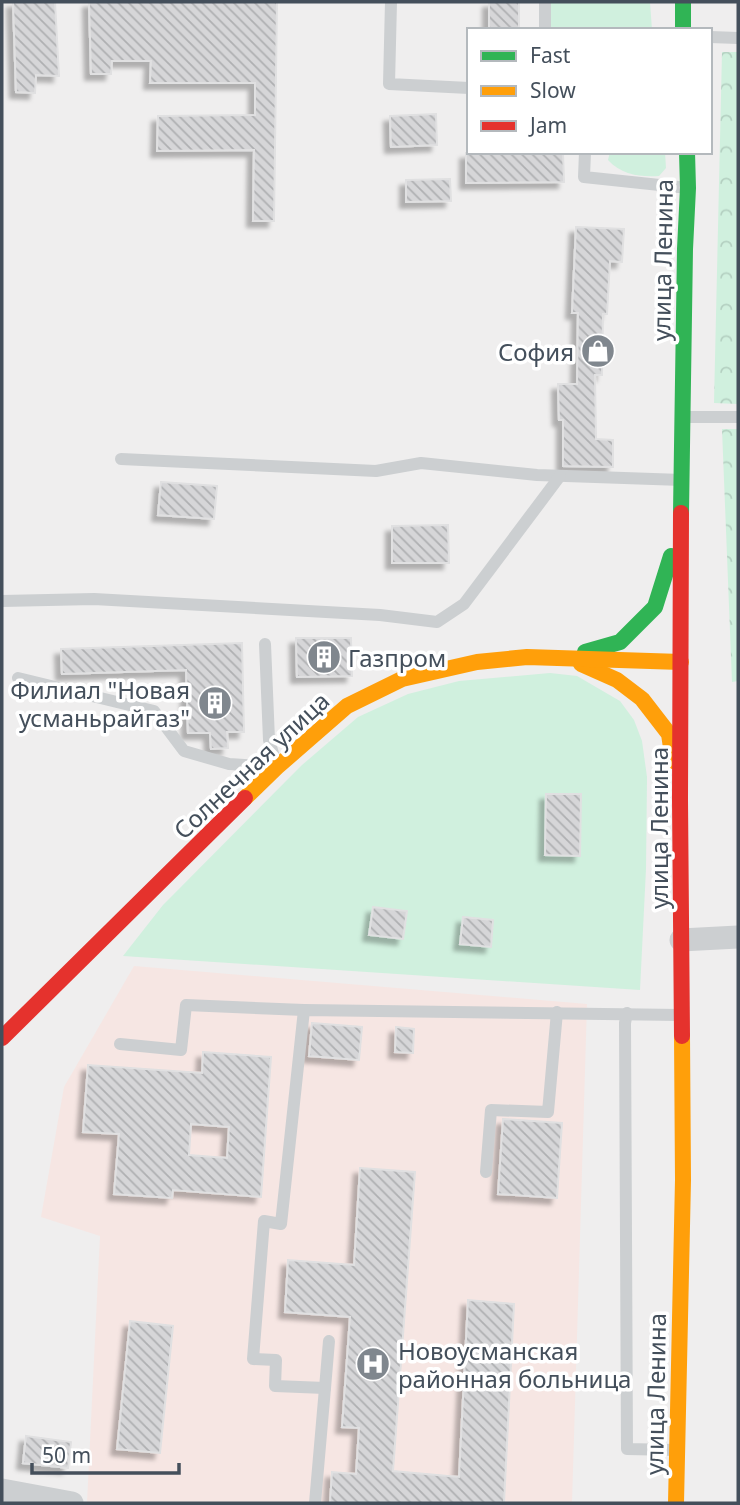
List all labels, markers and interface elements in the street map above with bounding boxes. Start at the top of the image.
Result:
legend [467,28,712,154]
text: Fast [530,41,571,69]
text: Slow [530,76,576,104]
text: Jam [528,111,567,139]
street label: улица Ленина [644,179,680,341]
shop icon: София [579,332,617,370]
place label: София [498,335,574,368]
building icon: Газпром [305,638,343,676]
place label: Газпром [348,641,446,674]
place label: Филиал "Новая усманьрайгаз" [10,673,190,734]
street label: Солнечная улица [166,684,336,846]
building icon: Филиал "Новая усманьрайгаз" [196,684,234,722]
street label: улица Ленина [642,747,675,909]
street label: улица Ленина [637,1313,673,1475]
place label: Новоусманская районная больница [398,1334,631,1395]
hospital icon: Новоусманская районная больница [354,1345,392,1383]
scale bar [32,1432,178,1476]
text: 50 m [42,1441,91,1469]

